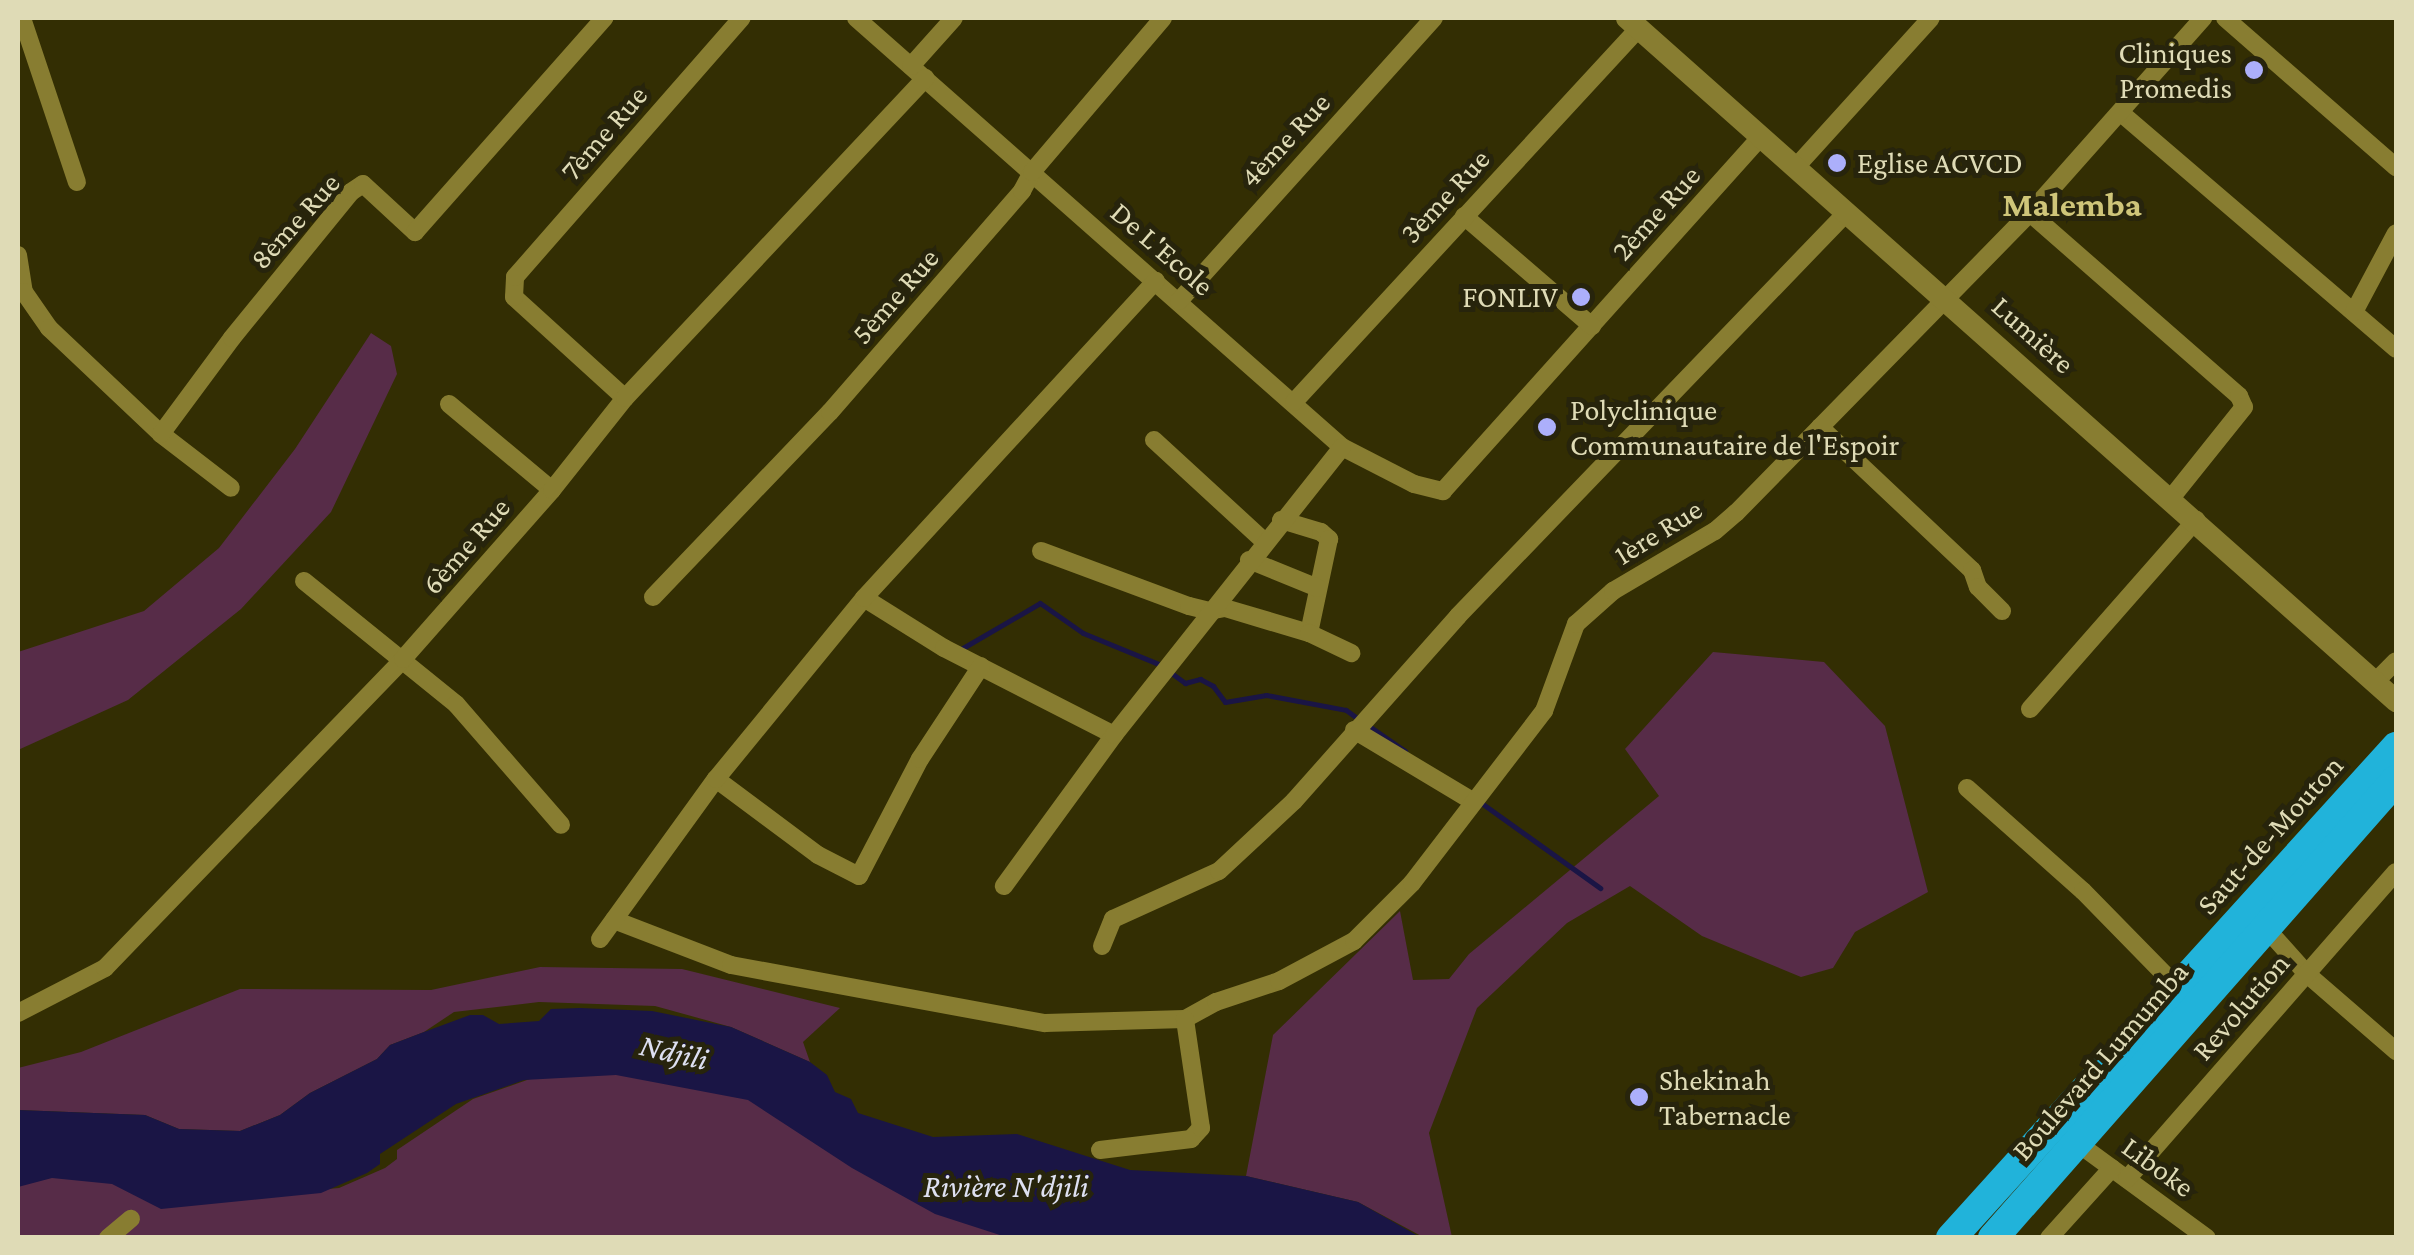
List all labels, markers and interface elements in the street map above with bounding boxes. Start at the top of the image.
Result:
place label: Cliniques Promedis [2118,35,2232,106]
marker: Cliniques Promedis [2241,57,2267,83]
street label: 7ème Rue [553,78,655,188]
street label: 4ème Rue [1232,85,1338,195]
street label: 3ème Rue [1392,141,1498,251]
place label: Eglise ACVCD [1857,145,2023,181]
marker: Eglise ACVCD [1826,152,1848,174]
street label: 2ème Rue [1604,158,1708,268]
street label: 8ème Rue [242,165,348,277]
district label: Malemba [2002,184,2142,226]
street label: De L'Ecole [1103,194,1221,304]
street label: 5ème Rue [843,241,947,351]
place label: FONLIV [1462,279,1558,315]
marker: FONLIV [1568,284,1594,310]
street label: Lumière [1984,288,2082,382]
place label: Polyclinique Communautaire de l'Espoir [1570,392,1899,462]
marker: Polyclinique Communautaire de l'Espoir [1534,414,1560,440]
street label: 6ème Rue [414,490,518,602]
street label: 1ère Rue [1607,491,1709,573]
street label: Saut-de-Mouton [2189,748,2351,922]
street label: Revolution [2185,946,2297,1068]
street label: Boulevard Lumumba [2004,954,2196,1168]
water label: Ndjili [636,1026,712,1078]
place label: Shekinah Tabernacle [1659,1062,1791,1132]
marker: Shekinah Tabernacle [1628,1086,1650,1108]
street label: Liboke [2115,1129,2201,1205]
water label: Rivière N'djili [923,1167,1089,1205]

